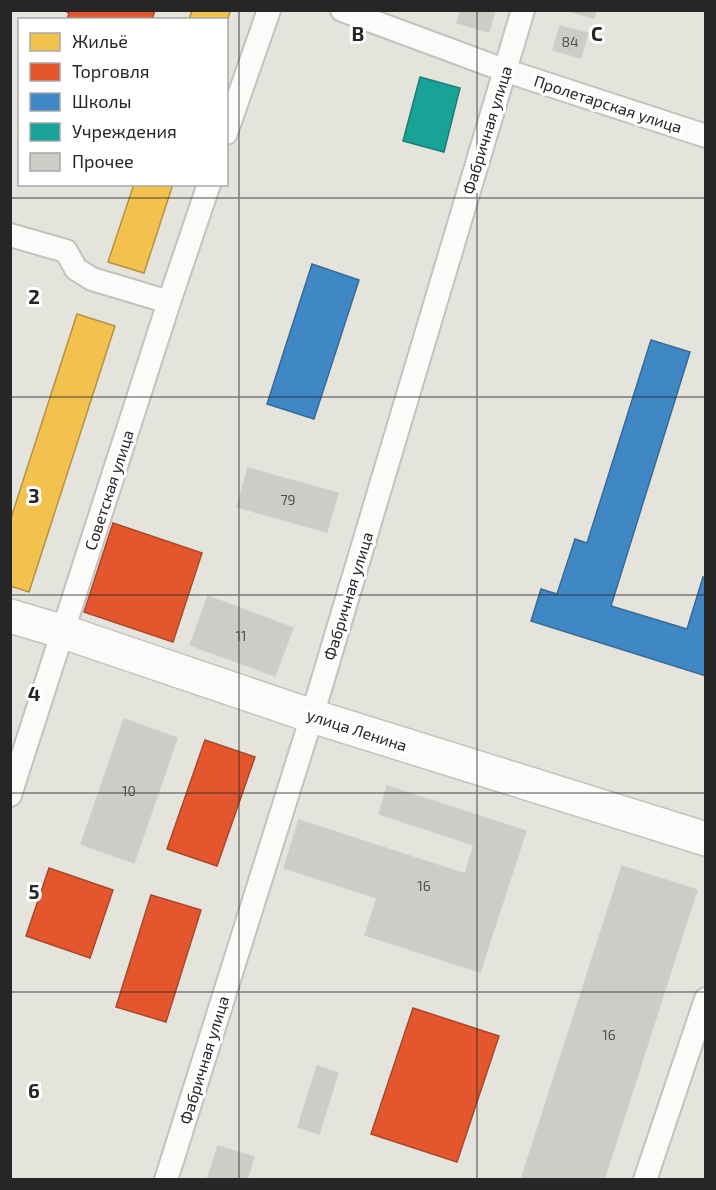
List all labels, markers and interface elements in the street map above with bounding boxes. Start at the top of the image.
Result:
legend [18,18,228,186]
text: B [352,21,364,45]
text: C [591,21,603,45]
text: Жильё [72,30,128,52]
house number: 84 [561,33,579,50]
text: Торговля [72,60,150,82]
street label: Фабричная улица [458,63,516,197]
street label: Пролетарская улица [531,71,685,137]
text: Школы [72,90,132,112]
text: Учреждения [72,120,177,142]
text: Прочее [72,150,134,172]
text: 2 [28,284,40,308]
street label: Советская улица [80,427,138,553]
text: 3 [28,483,40,507]
house number: 79 [280,491,296,508]
street label: Фабричная улица [319,529,377,663]
house number: 11 [235,627,247,644]
text: 4 [28,681,41,705]
street label: улица Ленина [304,704,410,756]
house number: 10 [122,782,136,799]
house number: 16 [417,877,431,894]
text: 5 [28,879,40,903]
street label: Фабричная улица [175,993,233,1127]
house number: 16 [602,1026,616,1043]
text: 6 [28,1078,40,1102]

